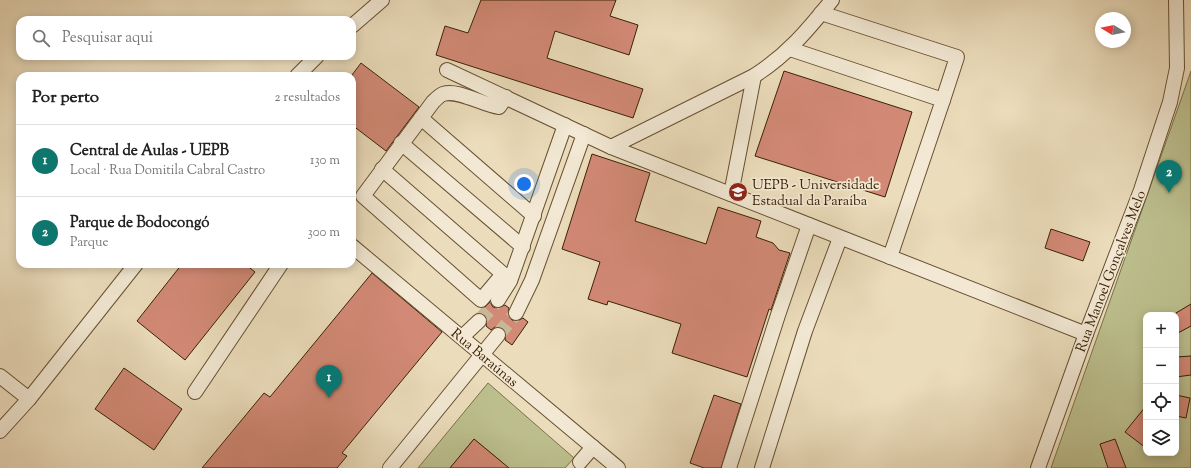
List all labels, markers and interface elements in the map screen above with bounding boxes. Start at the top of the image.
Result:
north arrow [1095,12,1131,48]
search box [16,16,356,60]
icon: search [30,27,52,49]
text: Pesquisar aqui [62,28,153,49]
text: Por perto [32,86,99,110]
text: 2 resultados [274,89,340,107]
text: Central de Aulas - UEPB [70,141,229,162]
text: 1 [43,152,47,170]
text: 130 m [310,152,340,170]
pin: 2 [1156,160,1182,193]
text: Local · Rua Domitila Cabral Castro [70,162,265,180]
your location [514,174,534,194]
place label: UEPB - Universidade Estadual da Paraíba [752,176,879,212]
school or university icon: UEPB - Universidade Estadual da Paraíba [727,181,749,203]
street label: Rua Manoel Gonçalves Melo [1072,188,1152,356]
text: Parque de Bodocongó [70,213,210,234]
text: 2 [42,224,48,242]
text: 300 m [308,224,340,242]
text: Parque [70,234,109,252]
map controls [1143,312,1179,456]
button: + [1143,312,1179,348]
street label: Rua Baraúnas [446,325,522,393]
button: − [1143,348,1179,384]
pin: 1 [316,365,342,398]
button: locate [1143,384,1179,420]
button: layers [1143,420,1179,456]

